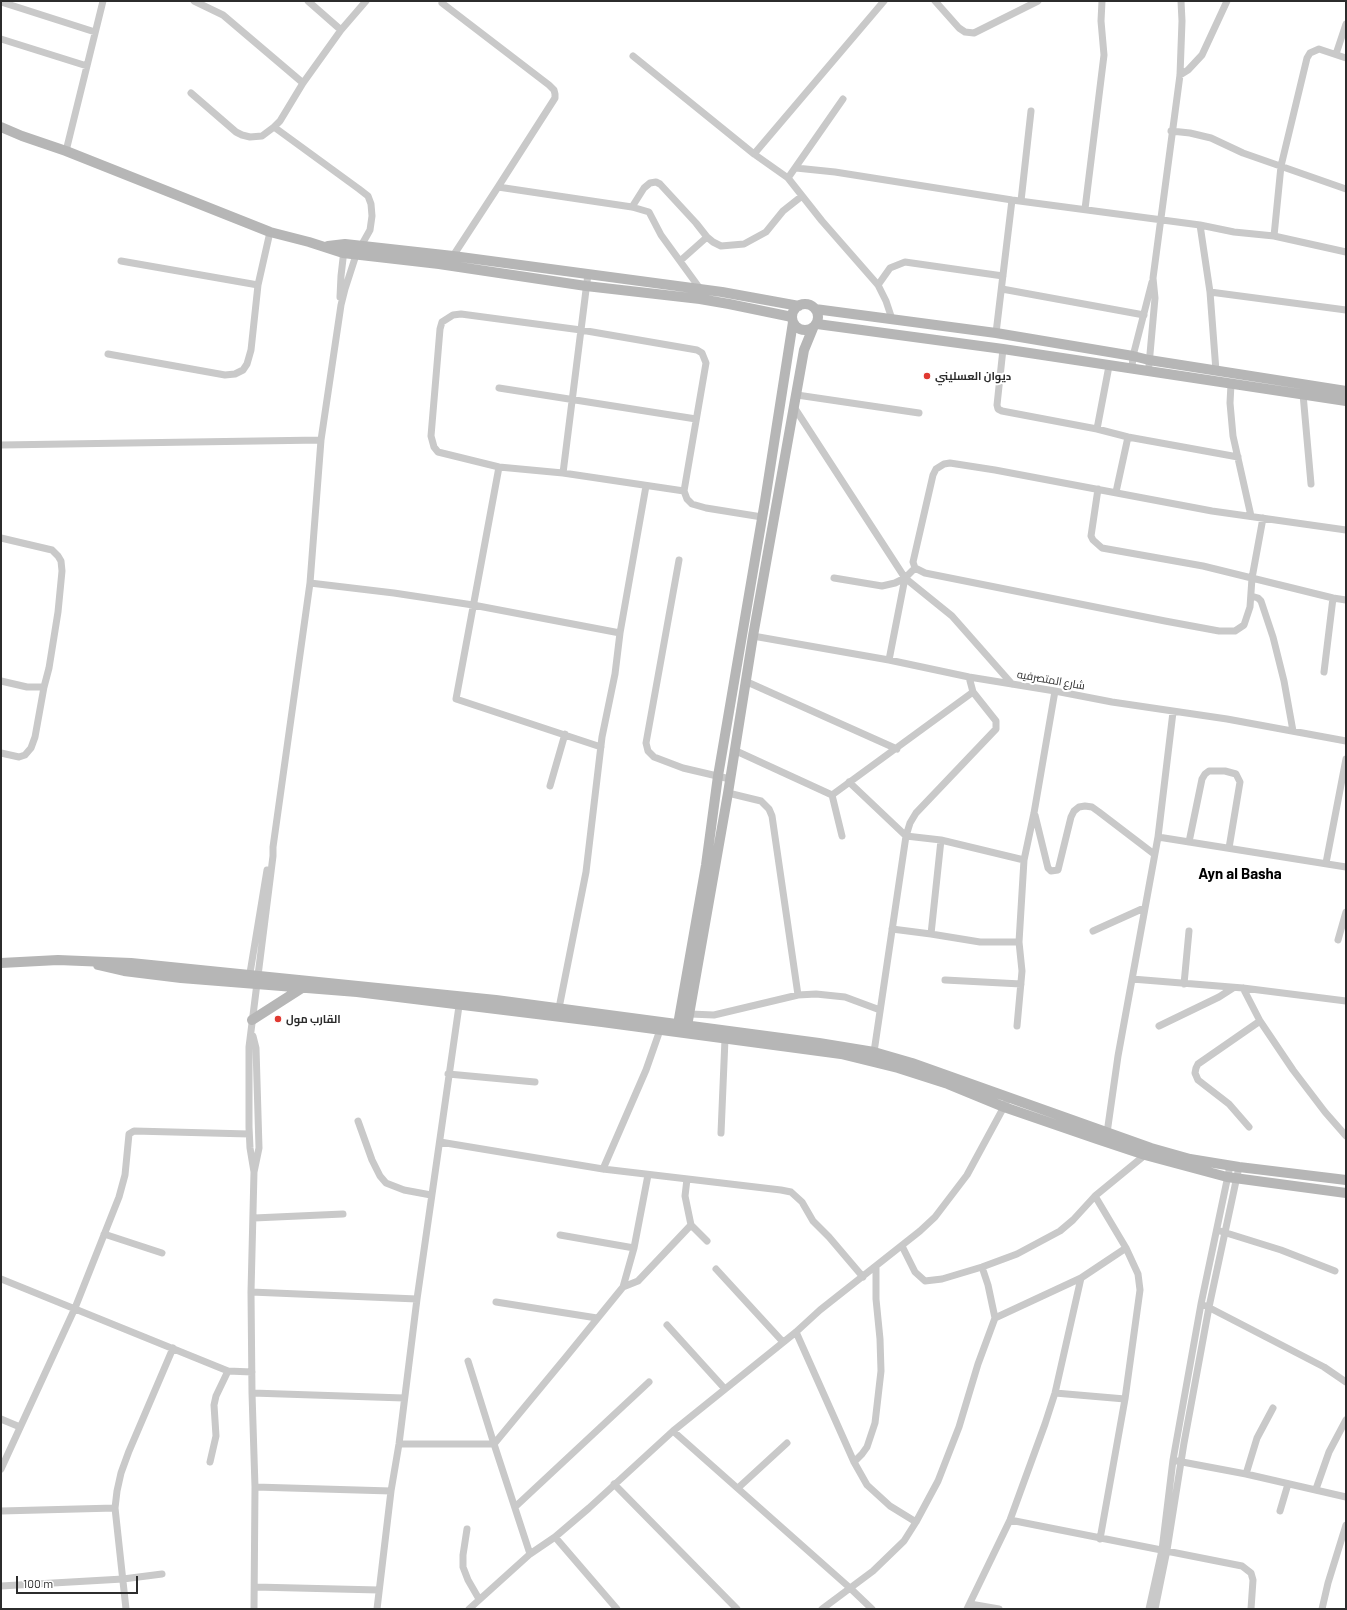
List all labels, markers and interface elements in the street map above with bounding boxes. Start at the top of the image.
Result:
place label: ديوان العسليني [935,369,1011,383]
marker: ديوان العسليني [922,371,932,381]
street label: شارع المتصرفيه [1016,668,1086,692]
district label: Ayn al Basha [1198,865,1282,883]
place label: القارب مول [286,1012,341,1026]
marker: القارب مول [273,1014,283,1024]
scale bar [18,1568,140,1594]
text: 100 m [23,1576,53,1590]

